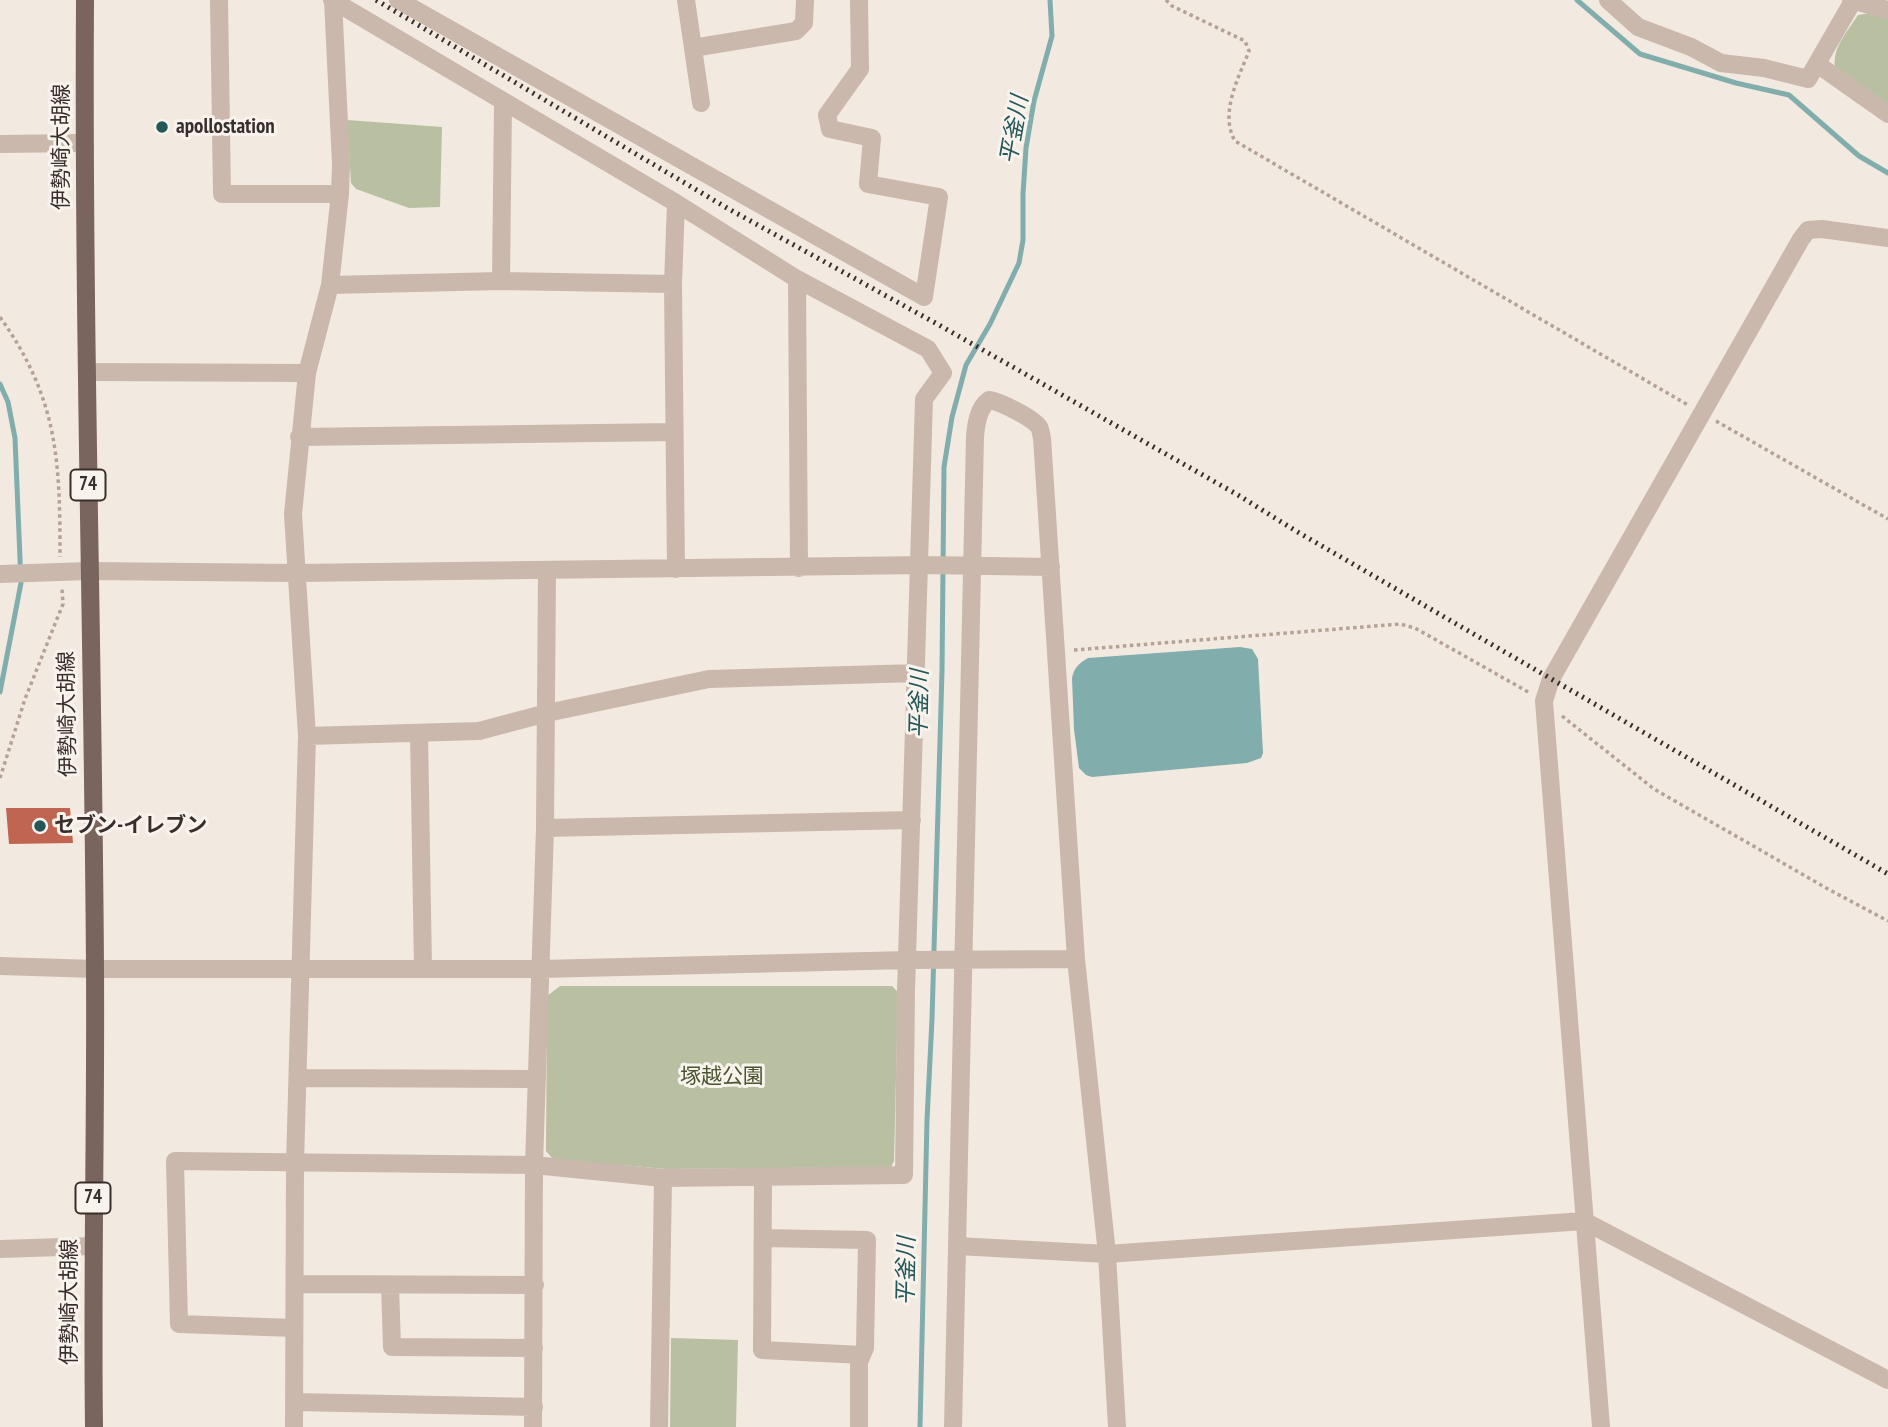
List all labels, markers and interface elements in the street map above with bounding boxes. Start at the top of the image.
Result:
street label: 伊勢崎大胡線 [49,84,75,210]
water label: 平釜川 [995,94,1035,166]
place label: apollostation [176,114,275,140]
marker: apollostation [154,119,170,135]
road number: 74 [70,470,106,500]
street label: 伊勢崎大胡線 [54,651,82,777]
water label: 平釜川 [906,669,934,739]
place label: セブン-イレブン [54,813,207,839]
marker: セブン-イレブン [32,818,48,834]
park label: 塚越公園 [680,1064,764,1090]
road number: 74 [76,1182,110,1214]
water label: 平釜川 [893,1236,921,1306]
street label: 伊勢崎大胡線 [57,1239,83,1365]

